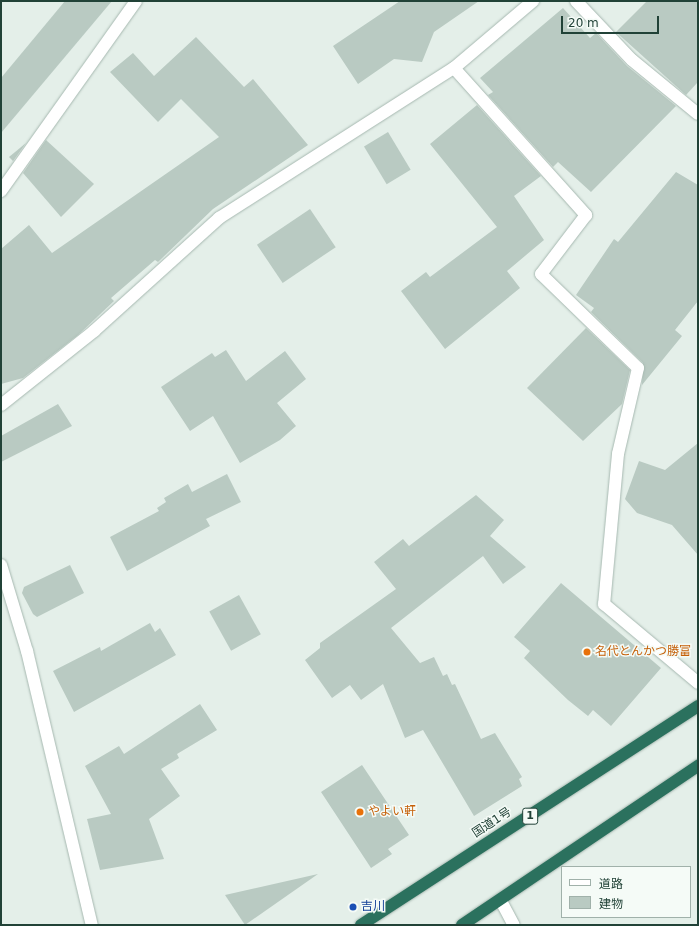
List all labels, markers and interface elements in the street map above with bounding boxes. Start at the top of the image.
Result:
scale bar [563,8,661,34]
text: 20 m [568,16,599,30]
place label: 名代とんかつ勝富 [595,645,691,659]
marker: 名代とんかつ勝富 [582,647,592,657]
place label: やよい軒 [368,805,416,819]
street label: 国道1号 [470,805,514,841]
marker: やよい軒 [355,807,365,817]
road number: 1 [522,807,538,825]
legend [561,866,691,918]
text: 道路 [599,877,623,891]
text: 建物 [599,897,623,911]
place label: 吉川 [361,900,385,914]
marker: 吉川 [348,902,358,912]

